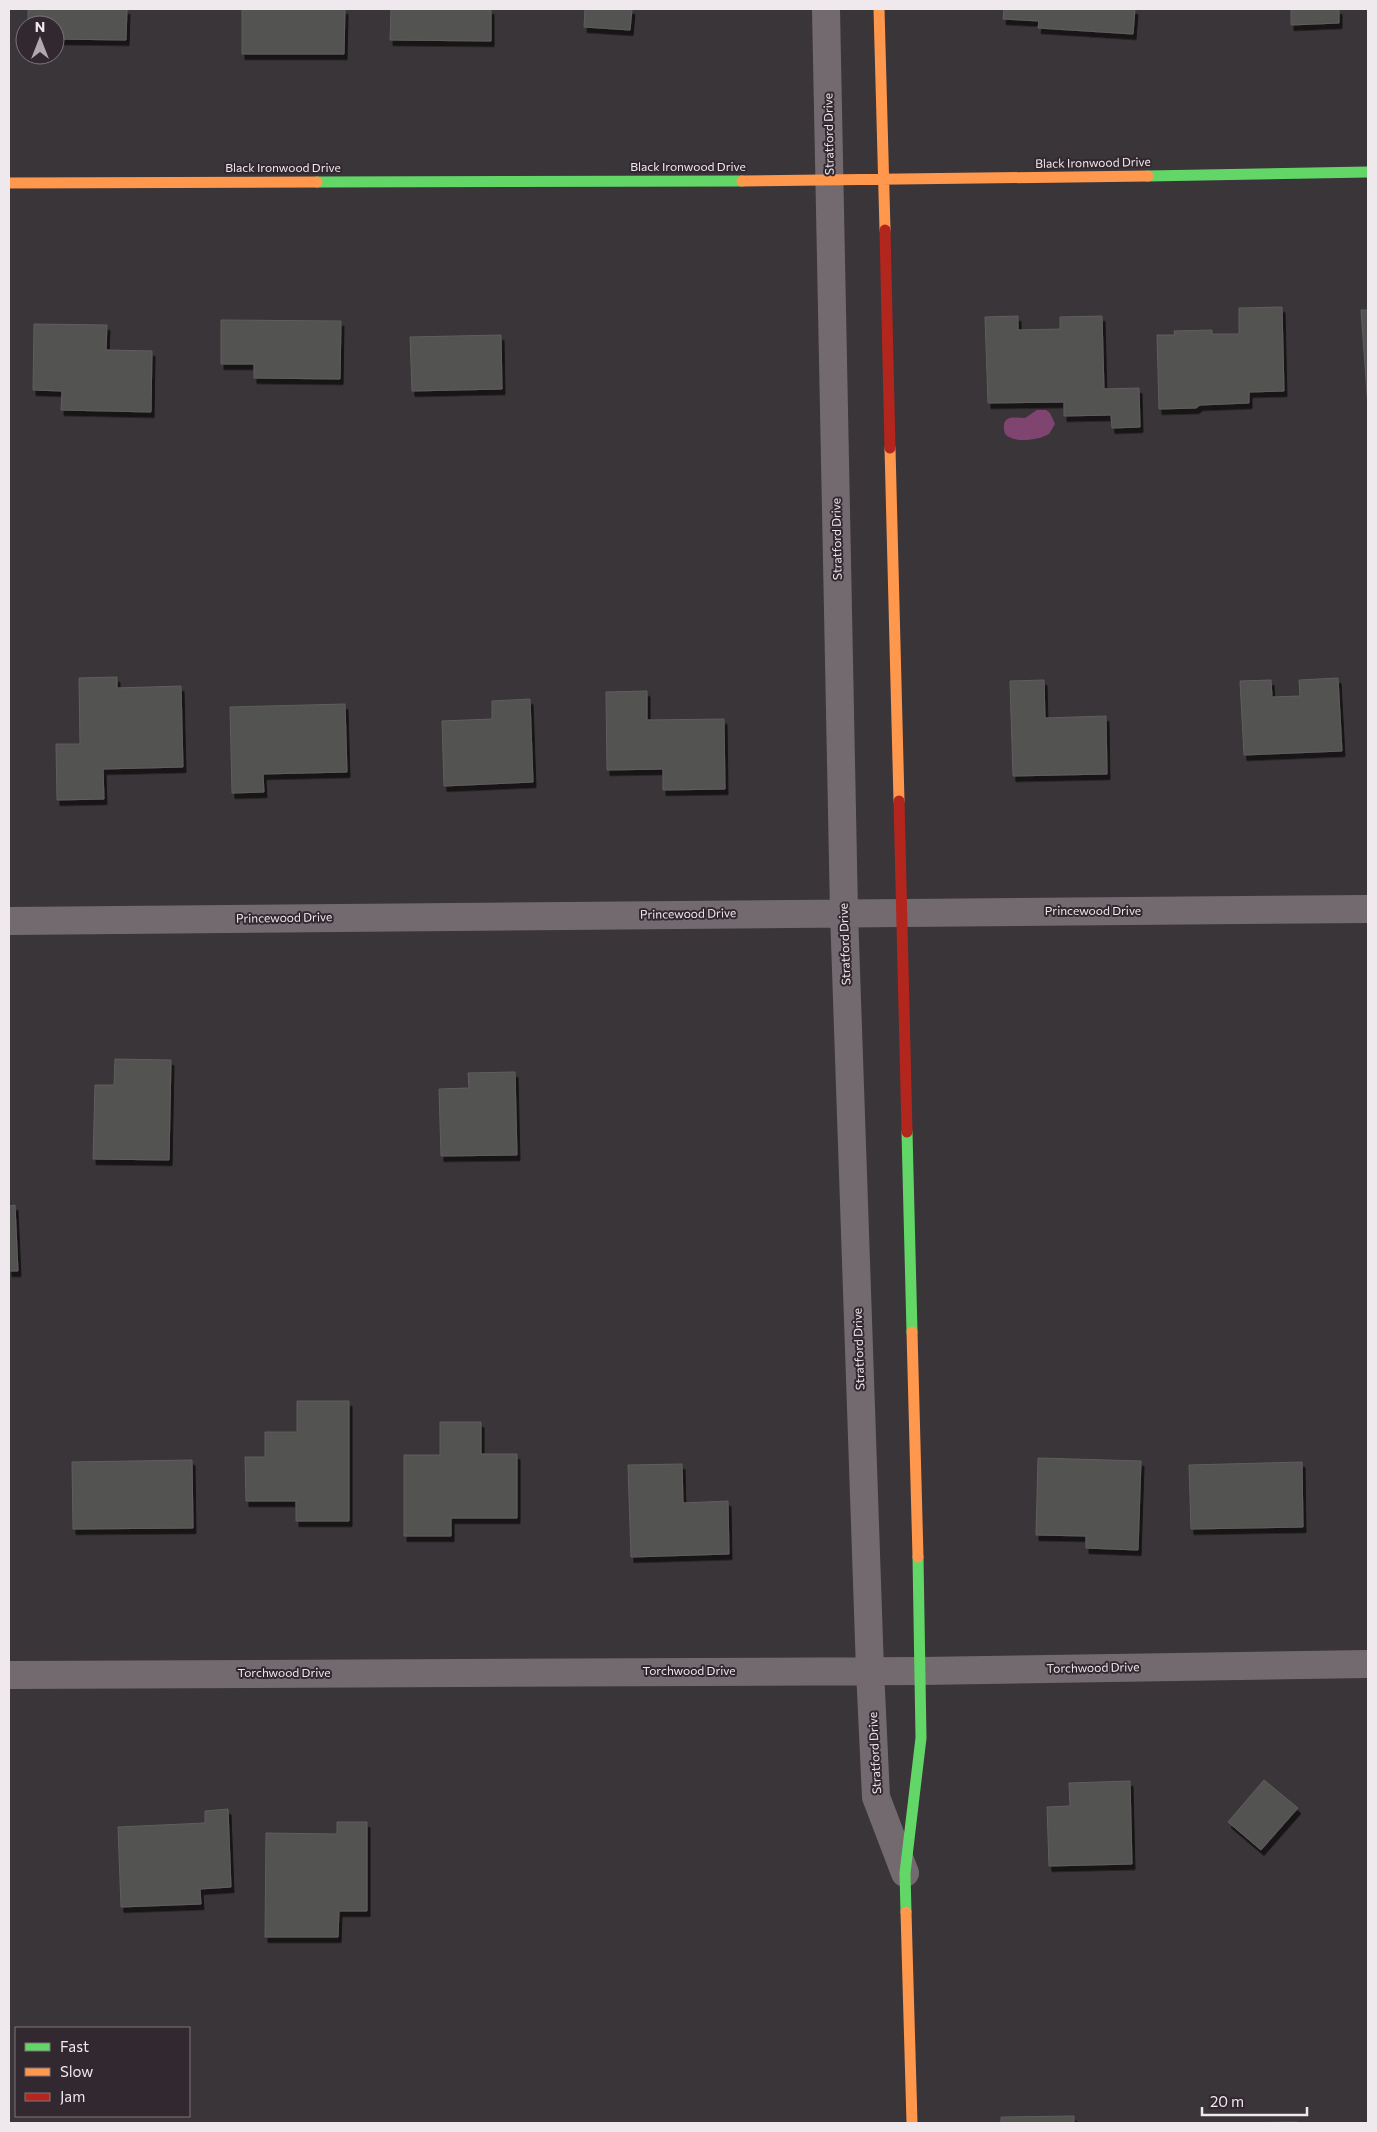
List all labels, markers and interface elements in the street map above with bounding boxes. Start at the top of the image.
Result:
north arrow [15,15,65,65]
text: N [35,18,45,35]
street label: Stratford Drive [820,93,836,175]
street label: Black Ironwood Drive [1035,154,1151,170]
street label: Black Ironwood Drive [630,159,746,173]
street label: Black Ironwood Drive [225,160,341,174]
street label: Stratford Drive [828,498,844,580]
street label: Stratford Drive [836,903,852,985]
street label: Princewood Drive [1045,903,1141,917]
street label: Princewood Drive [640,905,736,921]
street label: Princewood Drive [236,909,332,925]
street label: Stratford Drive [850,1308,866,1390]
street label: Torchwood Drive [1046,1659,1140,1675]
street label: Torchwood Drive [642,1663,736,1677]
street label: Torchwood Drive [237,1665,331,1679]
street label: Stratford Drive [865,1712,883,1794]
legend [15,2027,190,2117]
text: Fast [60,2037,89,2055]
text: Slow [60,2062,93,2080]
scale bar [1202,2084,1307,2116]
text: Jam [60,2087,85,2105]
text: 20 m [1210,2092,1244,2110]

